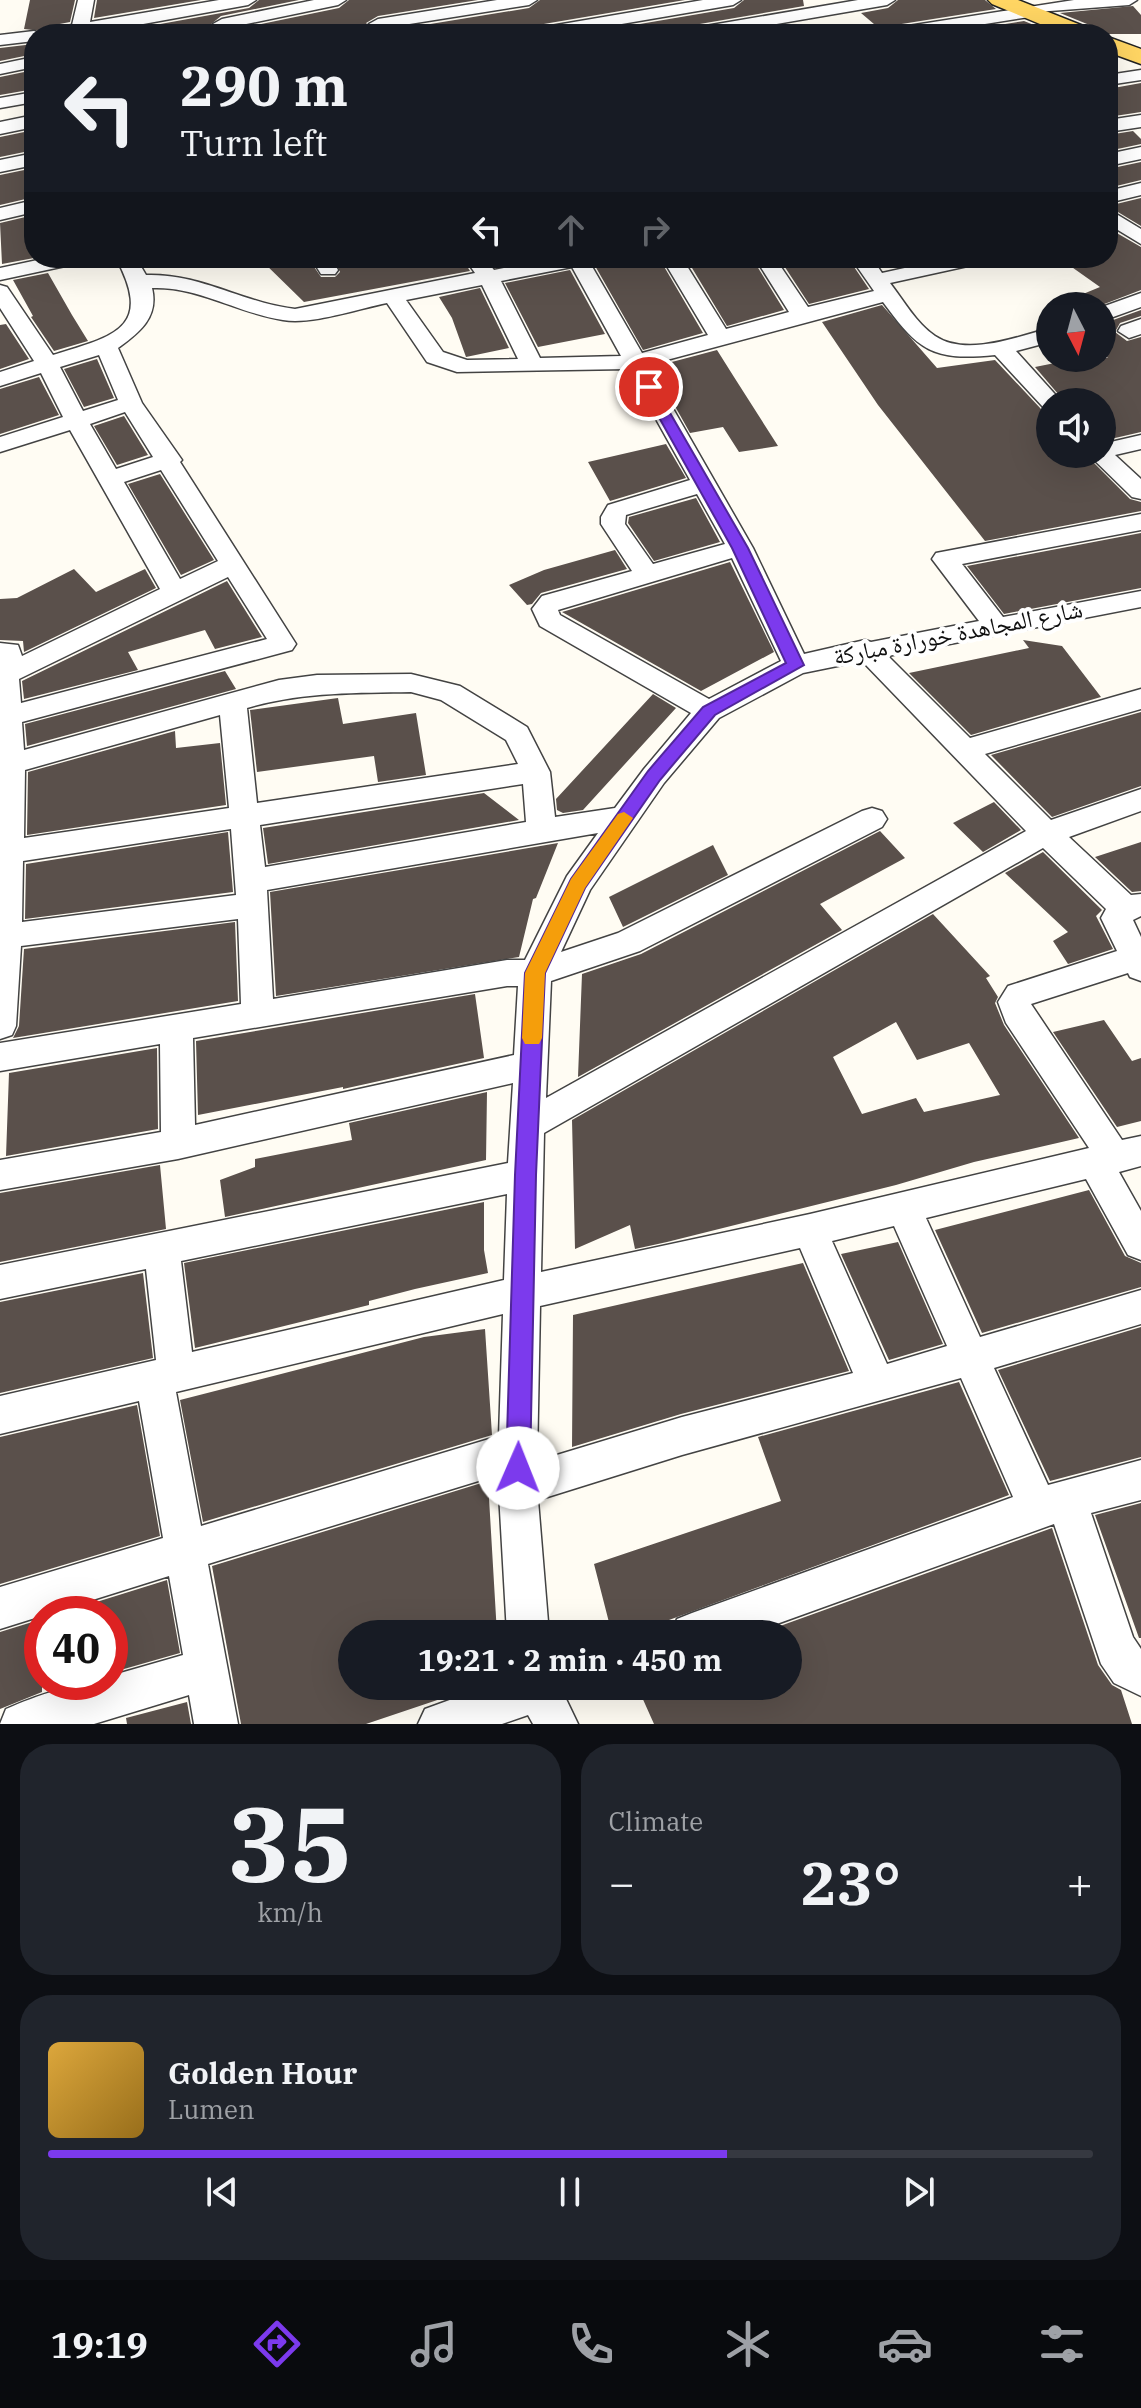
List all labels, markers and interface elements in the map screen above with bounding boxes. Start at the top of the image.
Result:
text: 290 m [180,49,348,121]
icon: left [48,56,152,160]
text: Turn left [180,119,327,166]
icon: left [465,208,509,252]
icon: ahead [549,208,593,252]
icon: right [633,208,677,252]
north arrow [1036,292,1116,372]
map controls [1036,292,1116,468]
pin [615,353,683,421]
icon: arrive [627,365,671,409]
button: sound [1036,388,1116,468]
street label: شارع المجاهدة خورارة مباركة [831,592,1085,672]
position arrow [476,1426,560,1510]
speed limit sign: 40 [24,1596,128,1700]
text: 19:21 · 2 min · 450 m [418,1640,722,1679]
text: 35 [228,1775,353,1911]
text: Climate [609,1804,703,1838]
text: 23° [801,1843,901,1922]
text: − [609,1854,635,1911]
text: + [1067,1854,1093,1911]
text: km/h [257,1895,323,1929]
text: Golden Hour [168,2053,357,2092]
text: Lumen [168,2092,255,2126]
icon: previous [200,2170,244,2214]
icon: pause [548,2170,592,2214]
icon: next [897,2170,941,2214]
icon: directions [249,2316,305,2372]
icon: music [406,2316,462,2372]
icon: phone [563,2316,619,2372]
icon: climate [720,2316,776,2372]
icon: car [877,2316,933,2372]
icon: filters [1034,2316,1090,2372]
text: 19:19 [51,2321,148,2368]

